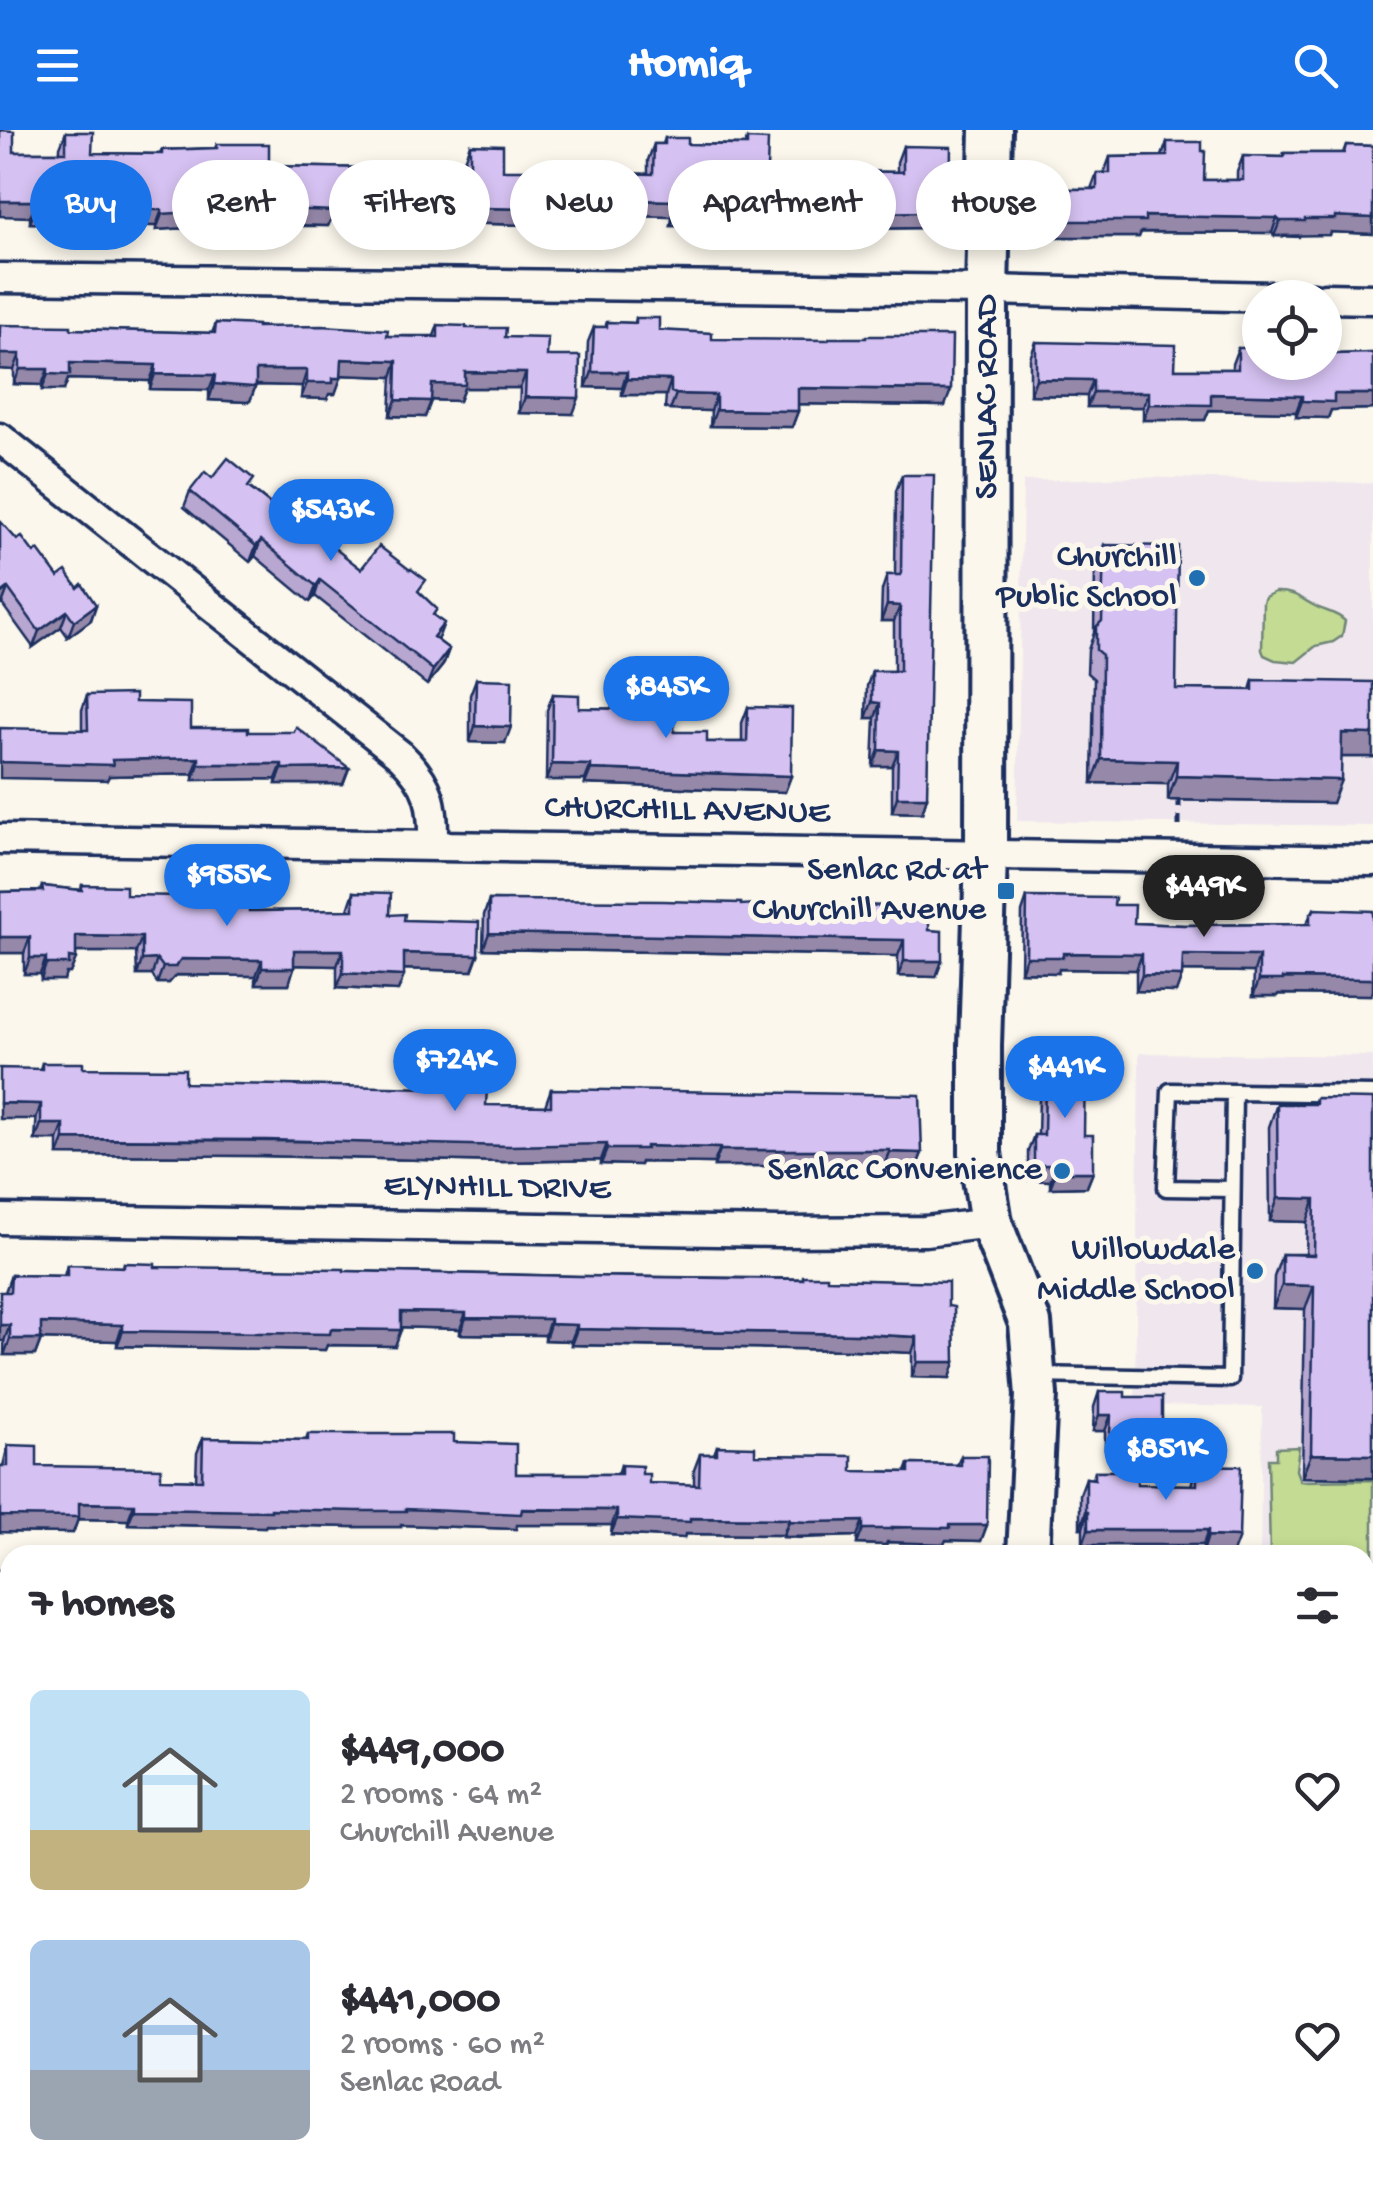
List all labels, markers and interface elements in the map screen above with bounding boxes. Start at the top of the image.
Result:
icon: menu [30,38,85,93]
icon: search [1288,38,1343,93]
text: Homiq [628,39,745,92]
chip: Buy [30,160,152,250]
chip: Rent [172,160,309,250]
chip: Filters [329,160,490,250]
chip: New [510,160,648,250]
chip: Apartment [668,160,896,250]
chip: House [916,160,1071,250]
map controls [1242,280,1342,380]
button: locate [1242,280,1342,380]
street label: SENLAC ROAD [968,295,1009,499]
pin: $543K [261,479,401,564]
text: $543K [291,492,371,530]
place label: Churchill Public School [995,538,1177,619]
marker: Churchill Public School [1186,567,1208,589]
pin: $845K [596,656,736,741]
text: $845K [625,669,707,707]
street label: CHURCHILL AVENUE [544,789,831,835]
pin: $955K [157,844,297,929]
place label: Senlac Rd at Churchill Avenue [752,851,989,932]
pin: $449K [1134,855,1274,940]
text: $955K [186,857,268,895]
text: $449K [1165,868,1243,906]
marker: Senlac Rd at Churchill Avenue [995,880,1017,902]
pin: $724K [385,1029,525,1114]
pin: $441K [995,1036,1135,1121]
text: $724K [415,1042,495,1080]
text: $441K [1027,1049,1103,1087]
place label: Senlac Convenience [768,1151,1043,1192]
marker: Senlac Convenience [1051,1160,1073,1182]
street label: ELYNHILL DRIVE [383,1167,612,1211]
place label: Willowdale Middle School [1037,1231,1236,1312]
marker: Willowdale Middle School [1244,1260,1266,1282]
pin: $851K [1096,1418,1236,1503]
text: $851K [1126,1431,1206,1469]
icon: filters [1290,1578,1345,1633]
text: 7 homes [30,1581,173,1630]
text: $449,000 [340,1728,504,1777]
icon: home [110,1730,230,1850]
icon: heart [1290,1763,1345,1818]
text: 2 rooms · 64 m² [340,1777,542,1815]
text: Churchill Avenue [340,1815,554,1853]
text: $441,000 [340,1978,500,2027]
icon: home [110,1980,230,2100]
icon: heart [1290,2013,1345,2068]
text: 2 rooms · 60 m² [340,2027,545,2065]
text: Senlac Road [340,2065,500,2103]

